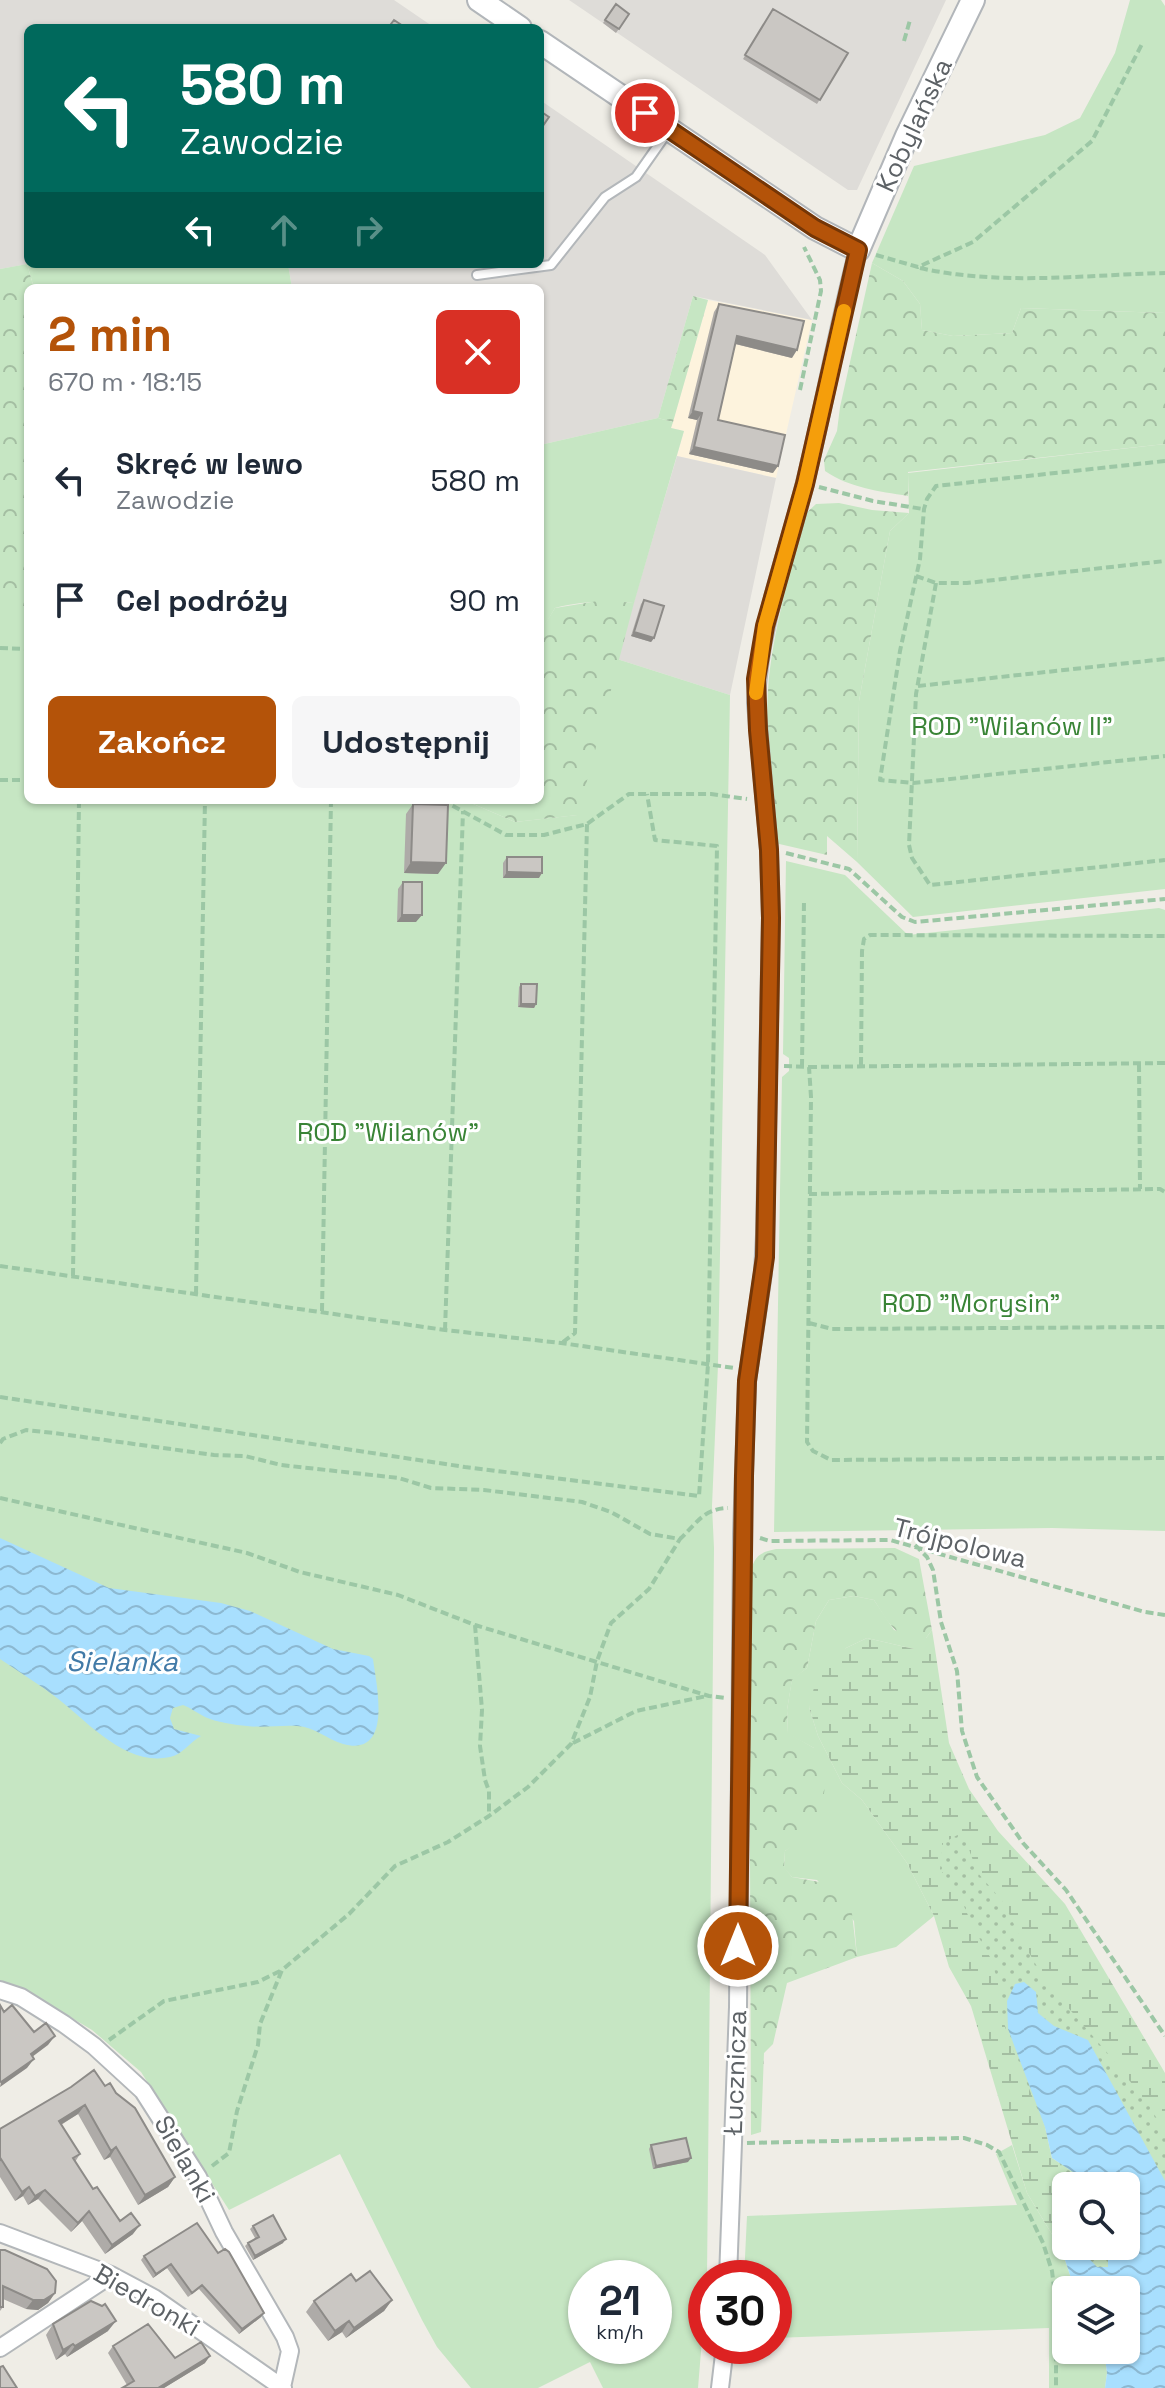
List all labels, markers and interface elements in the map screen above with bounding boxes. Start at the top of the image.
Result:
text: 580 m [180,49,346,120]
street label: Kobylańska [868,53,960,197]
icon: left [48,56,152,160]
pin [611,79,679,147]
icon: arrive [623,91,667,135]
text: Zawodzie [180,119,344,165]
icon: left [178,208,222,252]
icon: ahead [262,208,306,252]
icon: right [346,208,390,252]
text: 2 min [48,304,172,365]
button: close [436,310,520,394]
text: 670 m · 18:15 [48,365,202,399]
text: Skręć w lewo [116,444,303,483]
icon: left [48,458,92,502]
text: 580 m [431,461,520,500]
text: Zawodzie [116,483,234,517]
icon: arrive [48,578,92,622]
text: Cel podróży [116,581,288,620]
text: 90 m [449,581,520,620]
button: Zakończ [48,696,276,788]
button: Udostępnij [292,696,520,788]
park label: ROD "Wilanów II" [911,709,1113,743]
park label: ROD "Wilanów" [297,1115,479,1149]
park label: ROD "Morysin" [882,1286,1060,1320]
street label: Trójpolowa [890,1510,1030,1576]
water label: Sielanka [66,1643,179,1679]
position arrow [696,1904,780,1988]
street label: Łucznicza [716,2009,754,2136]
street label: Sielanki [146,2109,224,2209]
map controls [1052,2172,1140,2364]
button: search [1052,2172,1140,2260]
street label: Biedronki [88,2256,206,2344]
speed limit sign: 30 [688,2260,792,2364]
text: 21 [599,2276,641,2327]
button: layers [1052,2276,1140,2364]
text: km/h [596,2319,644,2345]

